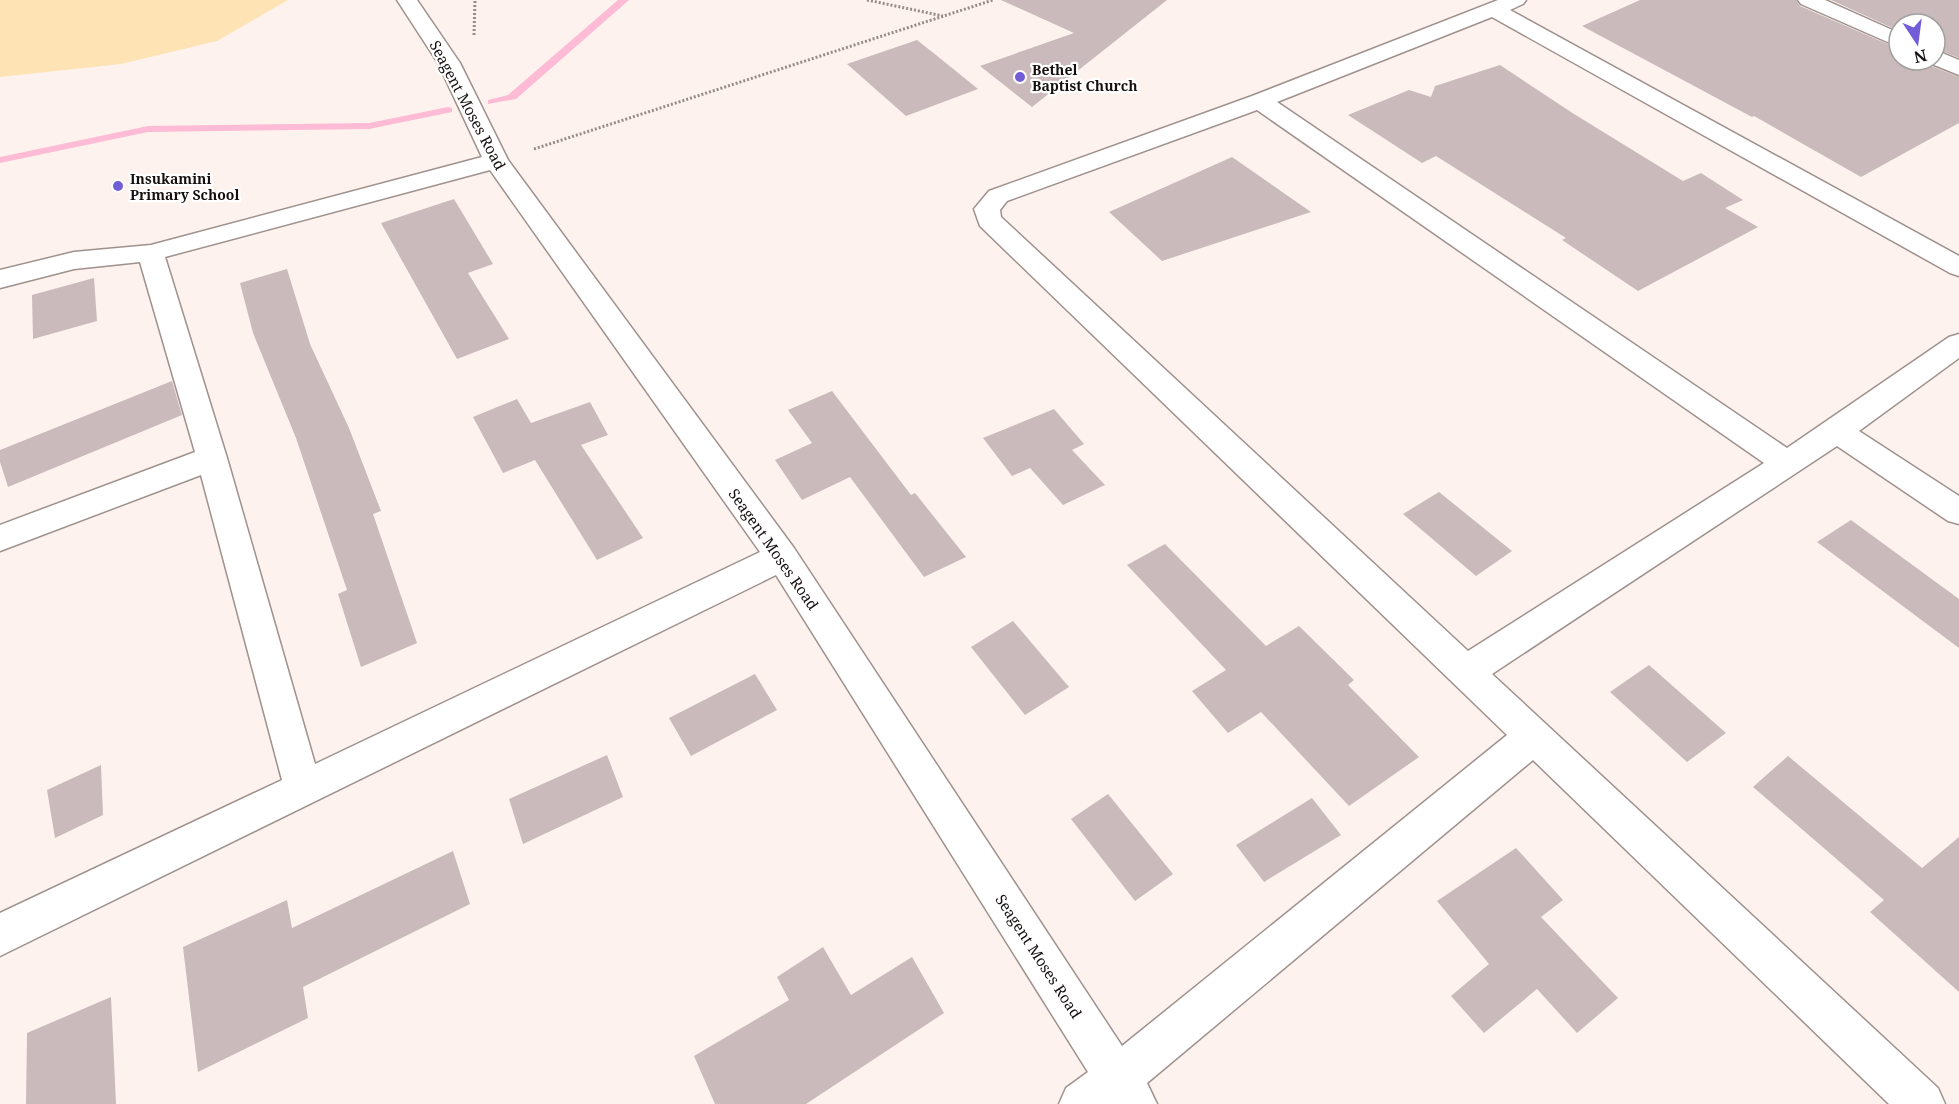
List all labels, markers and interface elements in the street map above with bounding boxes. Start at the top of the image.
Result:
north arrow [1887,12,1947,72]
street label: Seagent Moses Road [425,37,511,173]
text: N [1911,44,1929,69]
place label: Bethel Baptist Church [1032,60,1138,95]
marker: Bethel Baptist Church [1013,70,1027,84]
place label: Insukamini Primary School [130,169,239,204]
marker: Insukamini Primary School [111,179,125,193]
street label: Seagent Moses Road [725,484,823,614]
street label: Seagent Moses Road [991,890,1087,1022]

